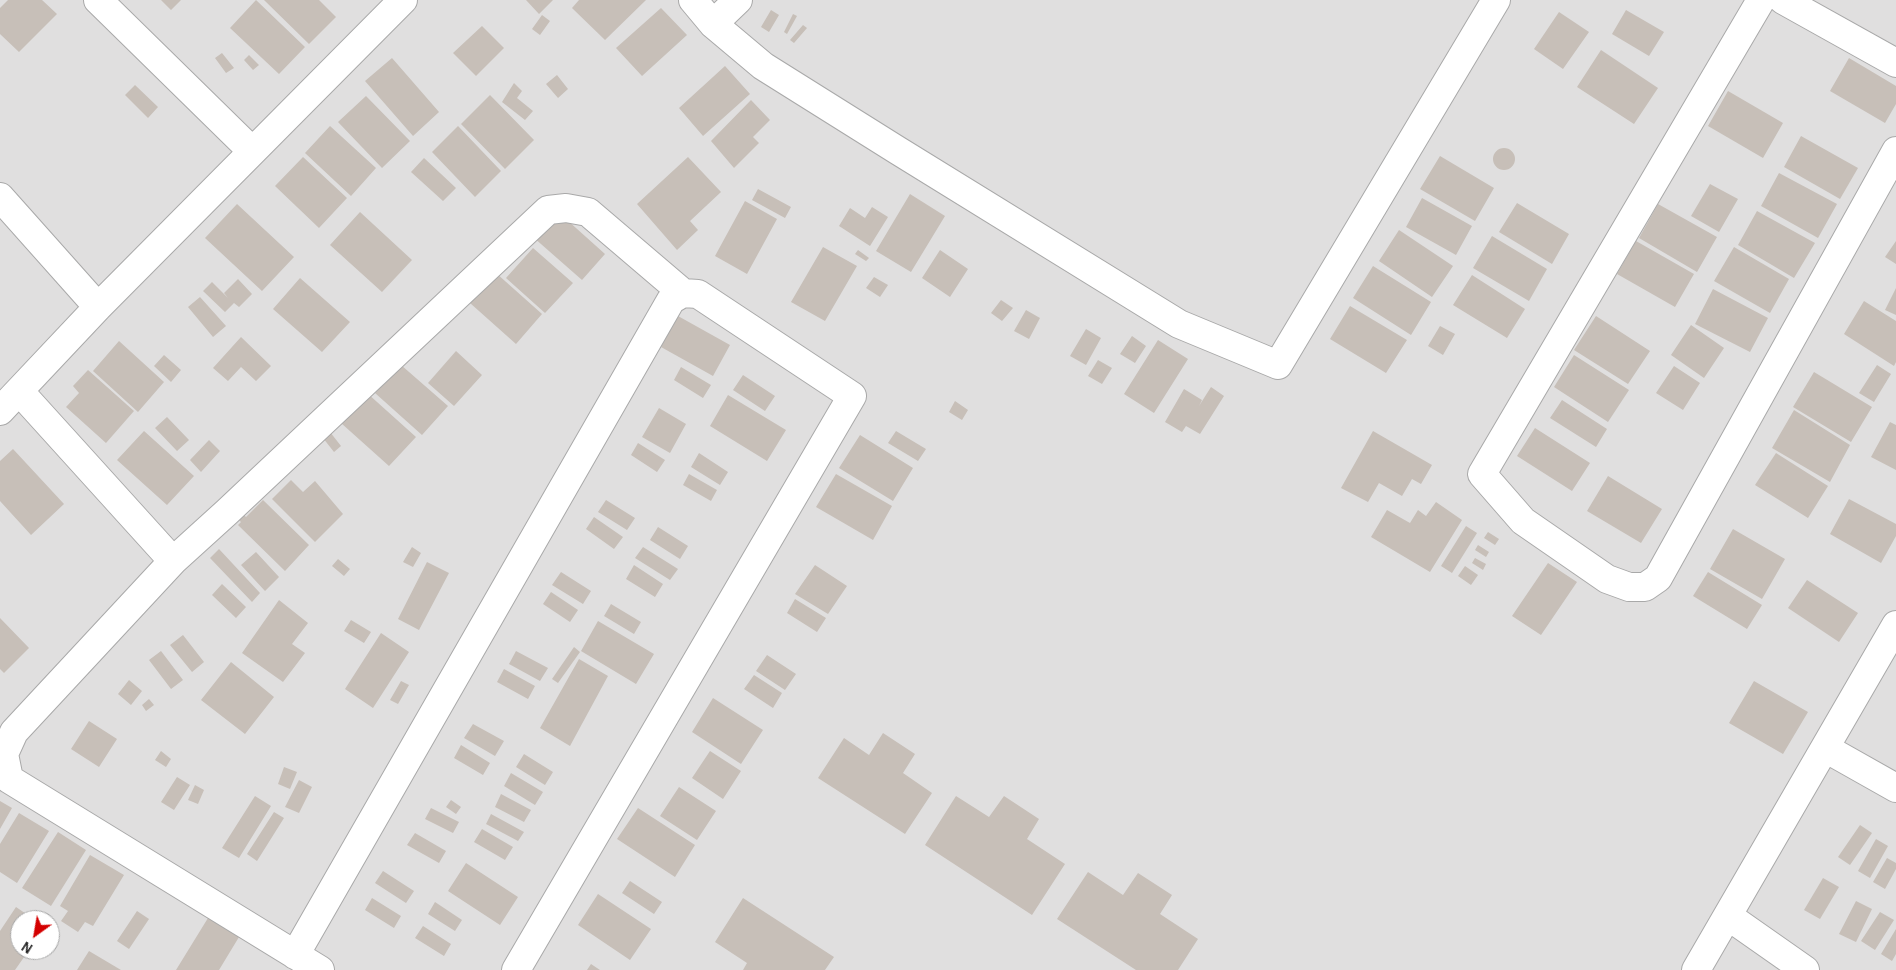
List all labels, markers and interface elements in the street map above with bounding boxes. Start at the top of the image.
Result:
north arrow [10,910,60,960]
text: N [20,938,35,955]

